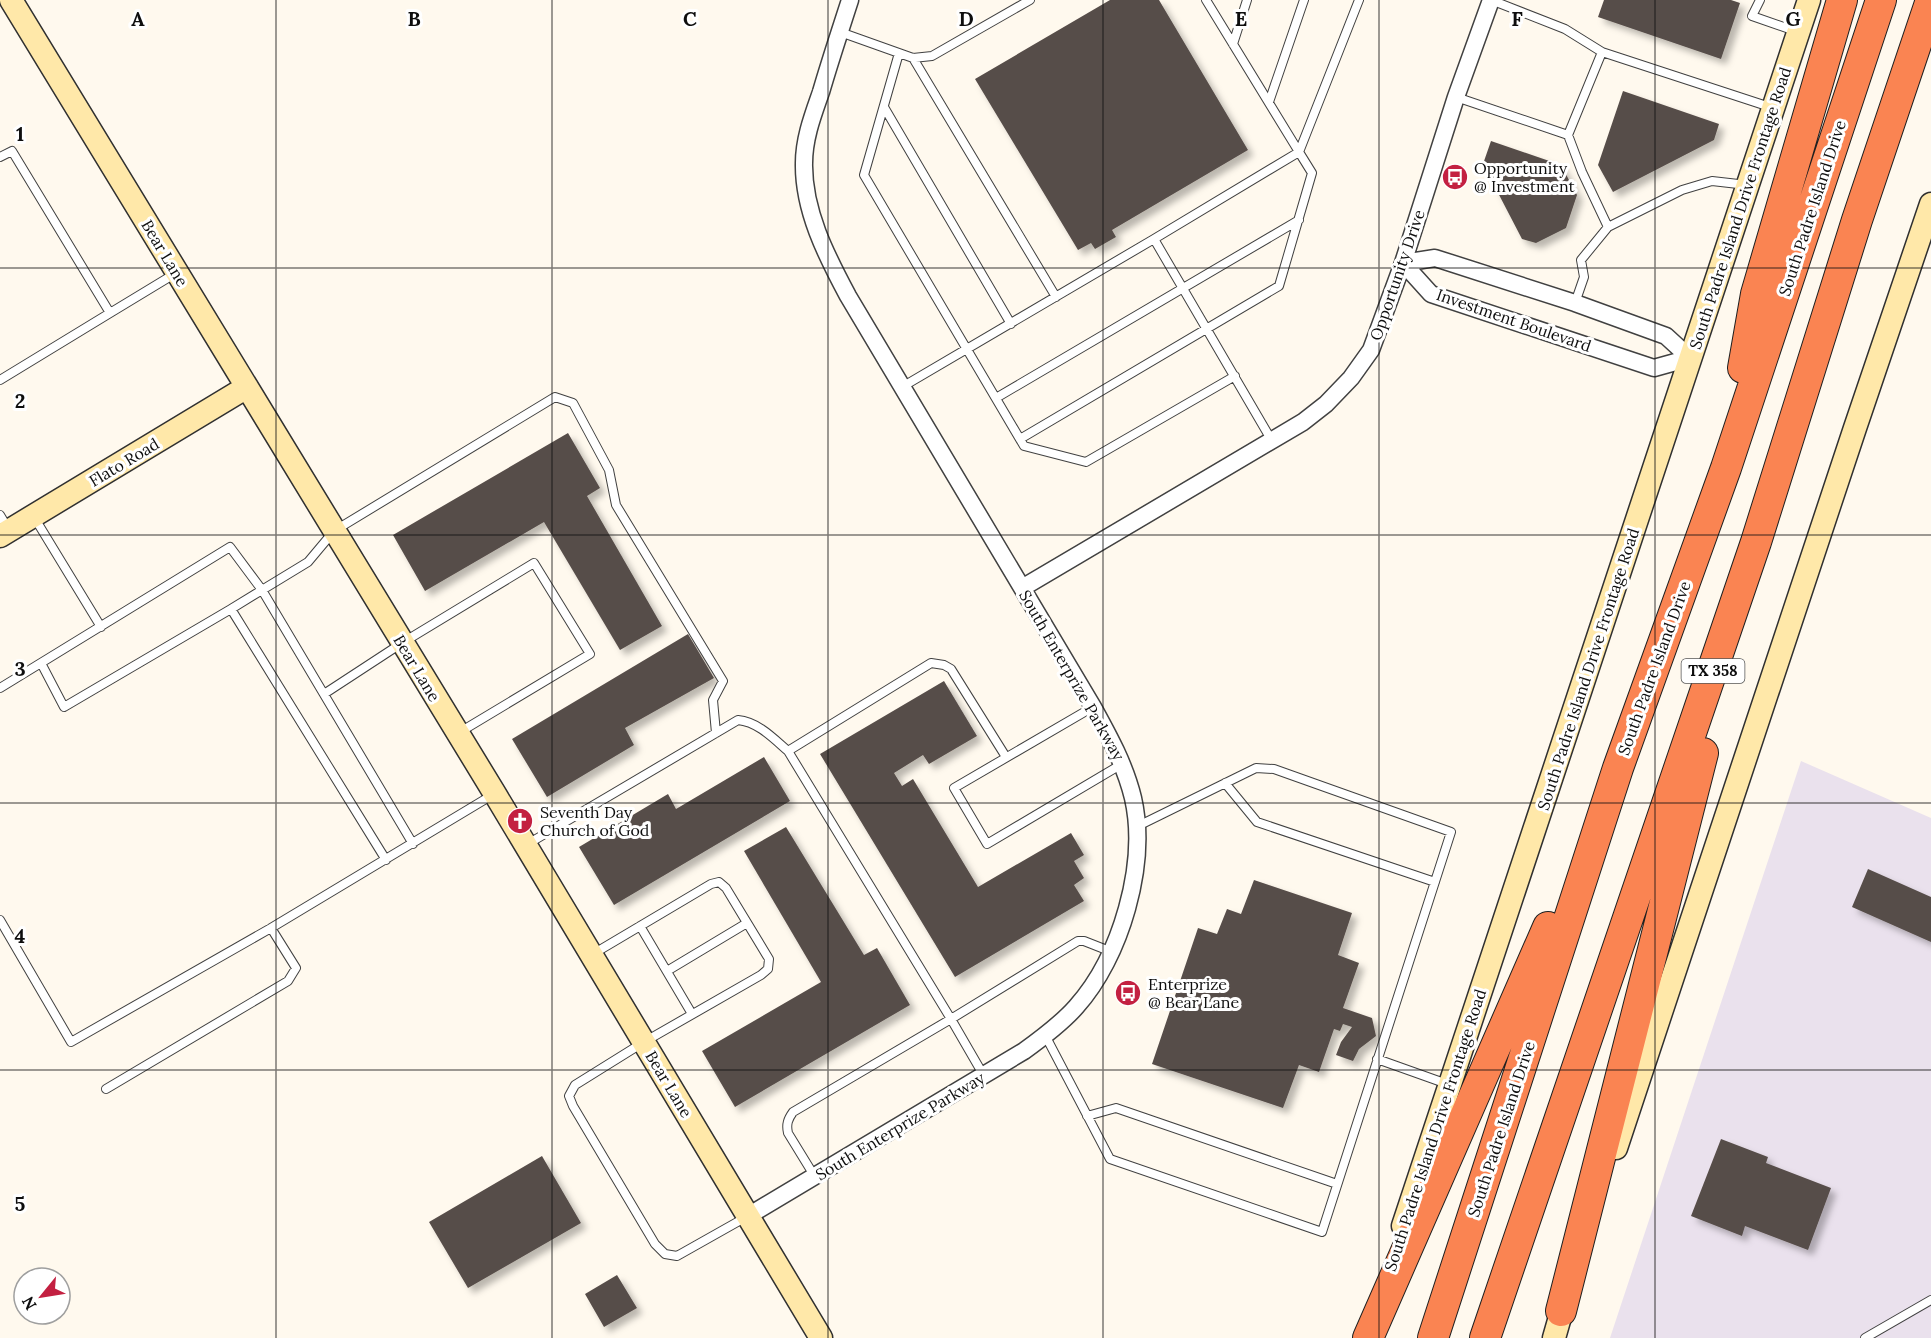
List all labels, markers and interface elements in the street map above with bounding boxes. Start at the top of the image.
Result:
text: A [131,6,145,31]
text: B [407,6,421,31]
text: C [683,6,697,31]
text: D [958,6,974,31]
text: E [1235,6,1247,31]
text: F [1511,6,1523,31]
text: G [1785,6,1801,31]
street label: South Padre Island Drive Frontage Road [1685,64,1795,352]
street label: South Padre Island Drive [1774,117,1850,298]
text: 1 [16,121,24,146]
place label: Opportunity @ Investment [1474,158,1575,196]
bus stop icon: Opportunity @ Investment [1440,162,1470,192]
street label: Opportunity Drive [1365,207,1429,343]
street label: Bear Lane [137,216,193,290]
street label: Investment Boulevard [1434,284,1594,356]
text: 2 [15,388,25,413]
street label: Flato Road [85,433,163,491]
street label: South Padre Island Drive Frontage Road [1533,525,1643,813]
street label: South Padre Island Drive [1613,578,1695,758]
street label: South Enterprize Parkway [1015,586,1129,764]
street label: Bear Lane [389,631,445,705]
text: 3 [14,656,26,681]
road number: TX 358 [1682,659,1744,683]
place label: Seventh Day Church of God [540,802,650,840]
church icon: Seventh Day Church of God [505,806,535,836]
text: 4 [15,923,26,948]
place label: Enterprize @ Bear Lane [1148,974,1239,1012]
bus stop icon: Enterprize @ Bear Lane [1113,978,1143,1008]
street label: South Padre Island Drive Frontage Road [1380,986,1490,1274]
street label: South Padre Island Drive [1463,1038,1539,1219]
street label: Bear Lane [641,1047,697,1121]
street label: South Enterprize Parkway [812,1067,989,1184]
text: 5 [15,1191,26,1216]
north arrow [12,1266,72,1326]
text: N [17,1293,41,1314]

